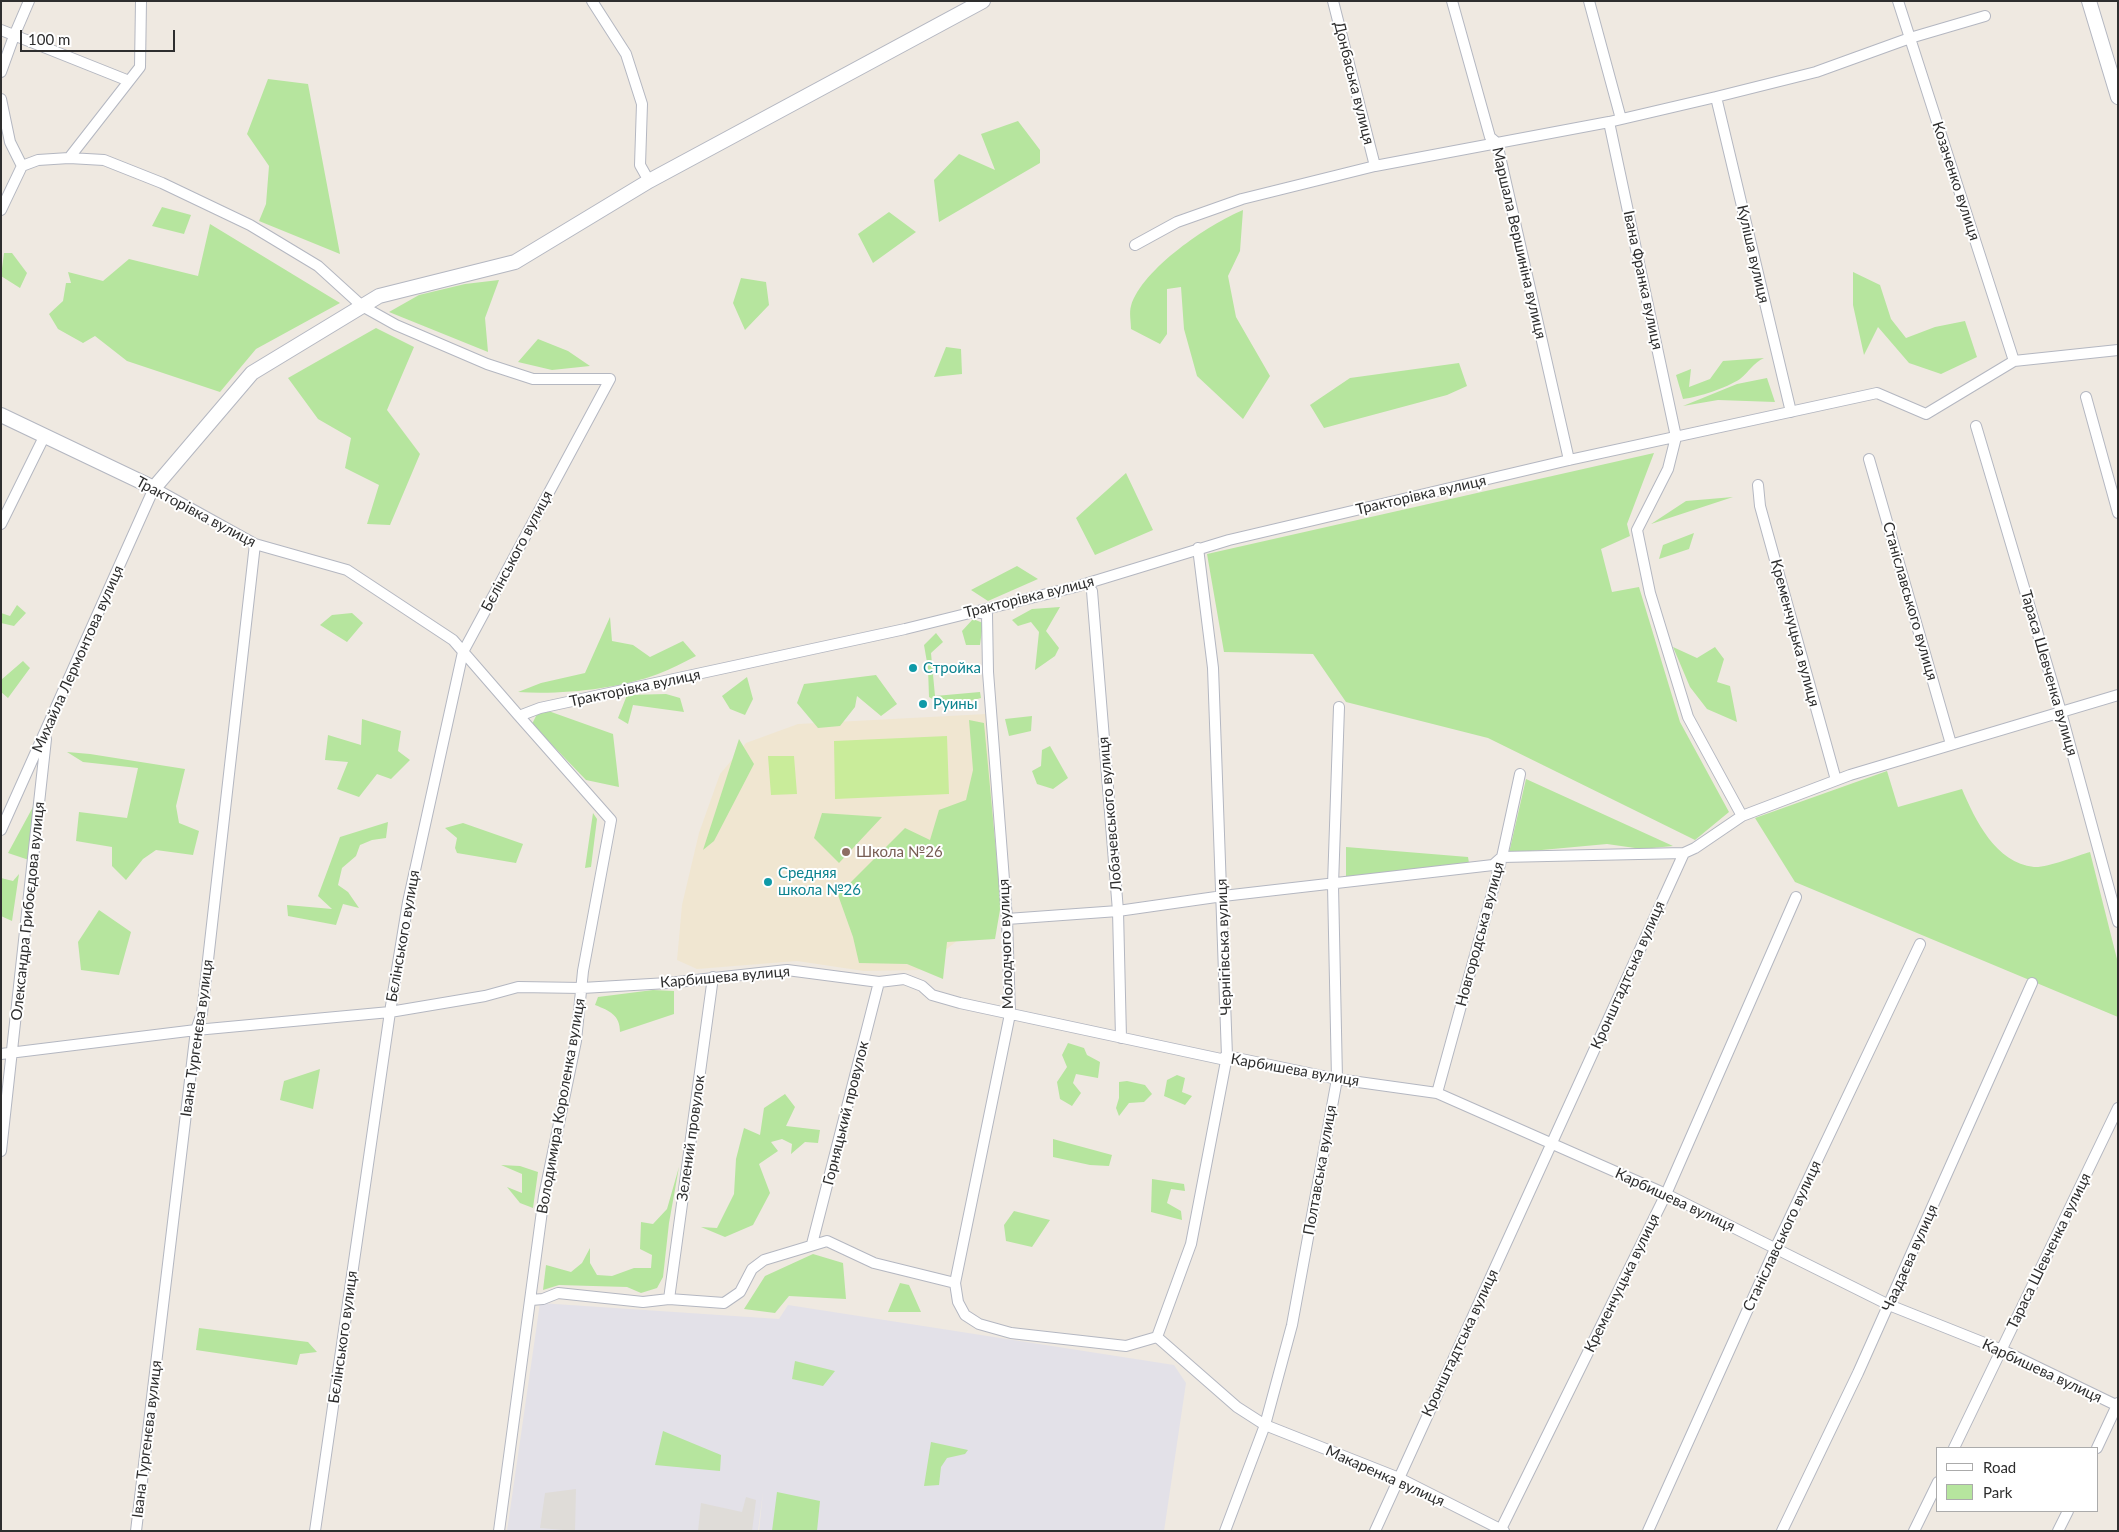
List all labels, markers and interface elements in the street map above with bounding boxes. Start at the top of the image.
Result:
scale bar [22,20,178,52]
street label: Донбаська вулиця [1330,20,1378,146]
text: 100 m [28,30,70,48]
street label: Козаченко вулиця [1928,119,1984,243]
street label: Маршала Вершиніна вулиця [1488,145,1550,341]
street label: Куліша вулиця [1733,203,1773,305]
street label: Івана Франка вулиця [1619,209,1667,351]
street label: Тракторівка вулиця [1354,471,1488,519]
street label: Тракторівка вулиця [133,473,259,551]
street label: Бєлінського вулиця [478,488,556,614]
street label: Станіславського вулиця [1879,520,1941,682]
street label: Кременчуцька вулиця [1767,557,1823,709]
street label: Михайла Лермонтова вулиця [28,562,128,756]
street label: Тракторівка вулиця [962,572,1096,622]
street label: Тараса Шевченка вулиця [2017,588,2081,758]
place label: Стройка [923,659,981,677]
marker: Стройка [907,662,919,674]
street label: Тракторівка вулиця [568,665,702,711]
place label: Руины [933,695,978,713]
marker: Руины [917,698,929,710]
street label: Лобачевського вулиця [1094,736,1126,892]
street label: Олександра Грибоєдова вулиця [8,801,48,1021]
place label: Школа №26 [856,843,943,861]
marker: Школа №26 [840,846,852,858]
street label: Новгородська вулиця [1452,860,1508,1008]
place label: Средняя школа №26 [778,864,861,899]
street label: Бєлінського вулиця [383,868,423,1004]
marker: Средняя школа №26 [762,876,774,888]
street label: Чернігівська вулиця [1213,878,1235,1016]
street label: Молодчого вулиця [995,879,1017,1009]
street label: Кронштадтська вулиця [1587,898,1669,1052]
street label: Івана Тургенєва вулиця [177,958,217,1118]
street label: Карбишева вулиця [659,962,791,992]
street label: Володимира Короленка вулиця [533,997,589,1215]
street label: Горняцький провулок [819,1039,873,1187]
street label: Карбишева вулиця [1229,1050,1361,1090]
street label: Зелений провулок [673,1074,709,1202]
street label: Полтавська вулиця [1300,1104,1340,1236]
street label: Станіславського вулиця [1739,1158,1825,1314]
street label: Карбишева вулиця [1612,1164,1738,1236]
street label: Тараса Шевченка вулиця [2003,1170,2095,1332]
street label: Чаадаєва вулиця [1878,1202,1942,1314]
street label: Кременчуцька вулиця [1581,1211,1663,1355]
street label: Кронштадтська вулиця [1418,1267,1502,1419]
street label: Бєлінського вулиця [325,1269,361,1405]
street label: Карбишева вулиця [1979,1335,2105,1407]
street label: Івана Тургенєва вулиця [128,1359,166,1519]
street label: Макаренка вулиця [1323,1442,1447,1510]
legend [1936,1447,2099,1512]
text: Road [1983,1458,2016,1476]
text: Park [1983,1483,2012,1501]

